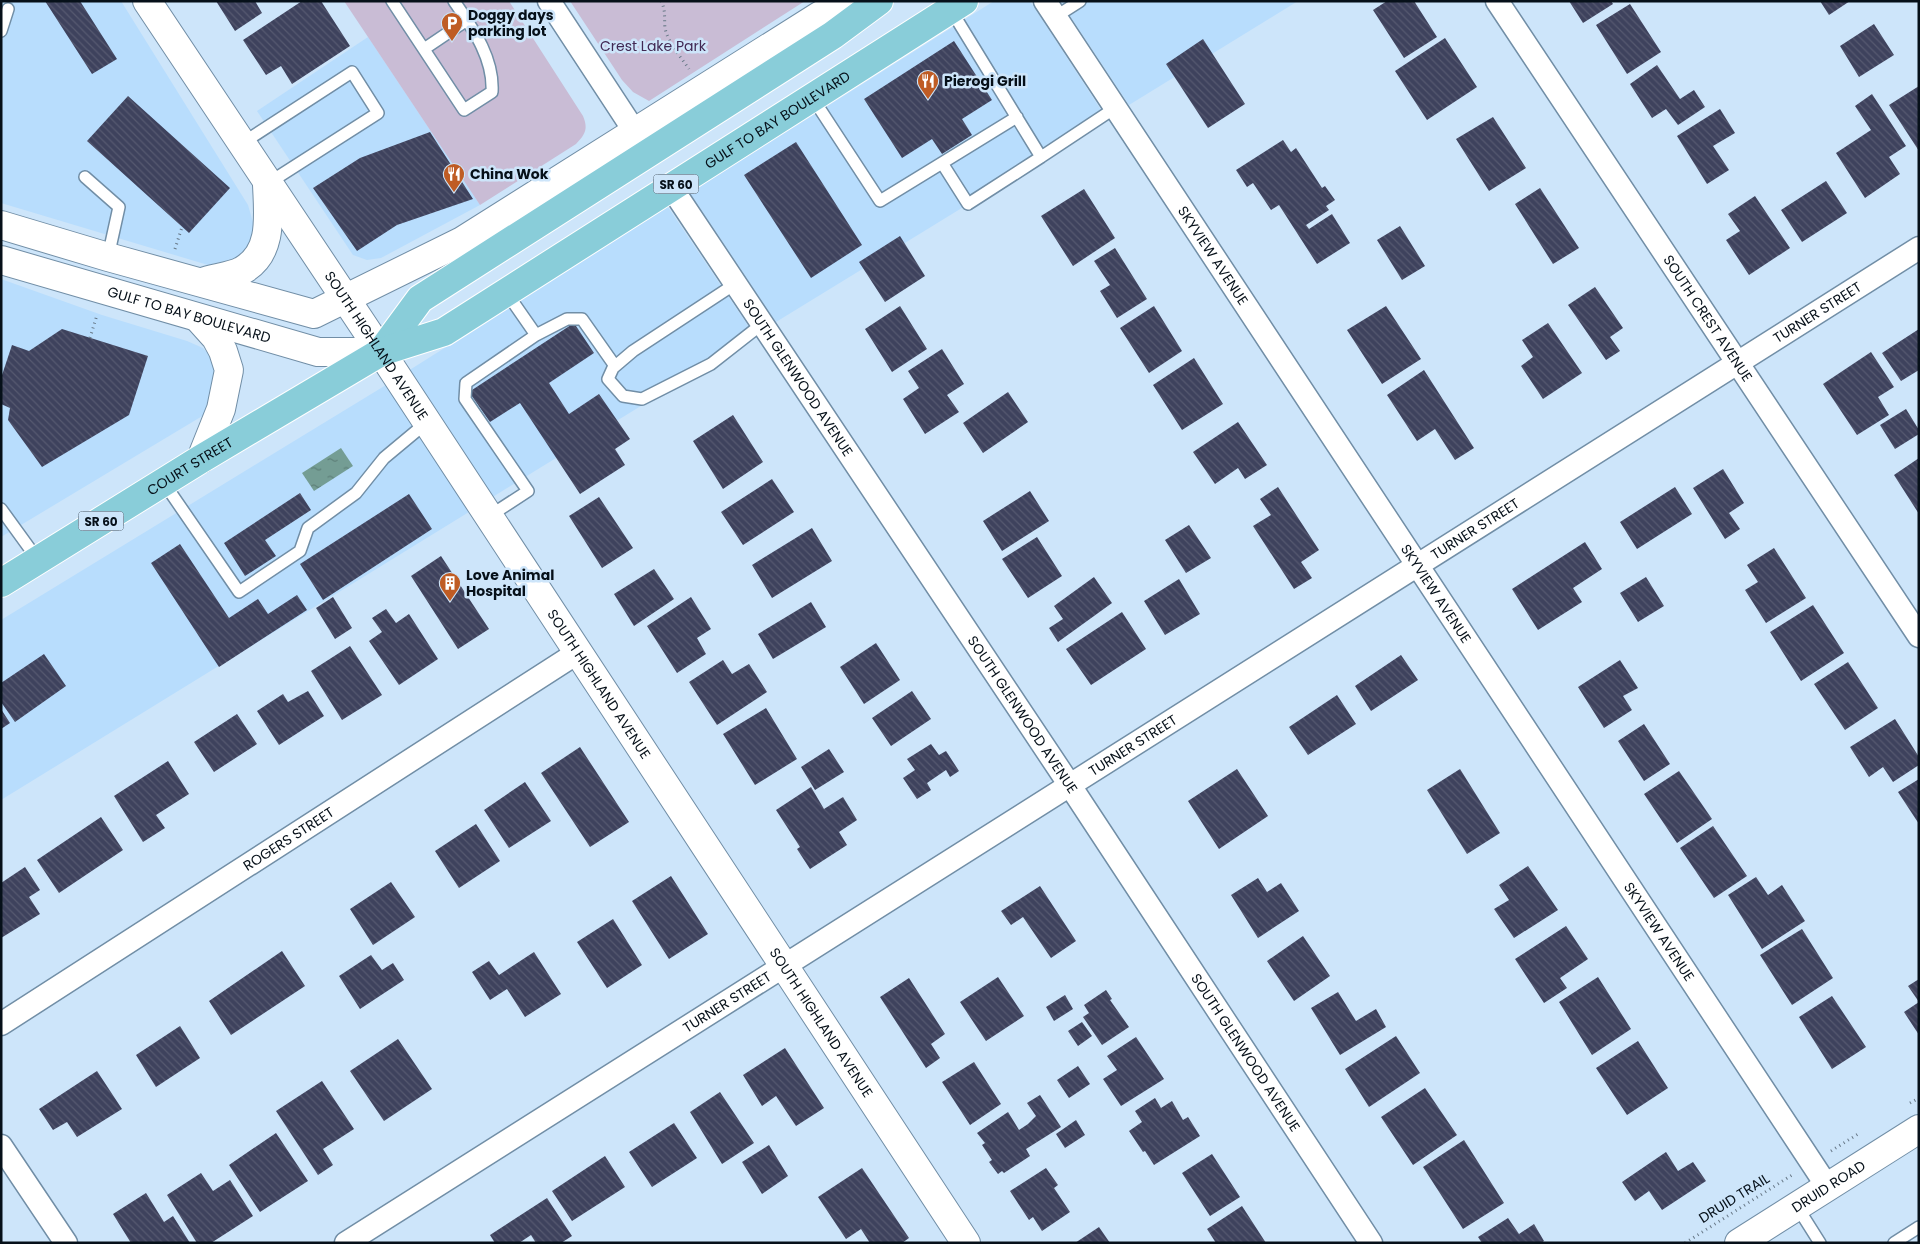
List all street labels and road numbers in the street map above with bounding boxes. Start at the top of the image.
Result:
street label: GULF TO BAY BOULEVARD [701,66,854,174]
road number: SR 60 [654,174,698,193]
street label: SKYVIEW AVENUE [1173,202,1253,309]
street label: SOUTH CREST AVENUE [1658,251,1757,386]
street label: SOUTH HIGHLAND AVENUE [320,267,433,424]
street label: TURNER STREET [1769,277,1866,348]
street label: GULF TO BAY BOULEVARD [105,281,273,348]
street label: SOUTH GLENWOOD AVENUE [738,295,858,460]
street label: COURT STREET [143,432,237,500]
street label: TURNER STREET [1427,493,1524,564]
road number: SR 60 [78,512,124,530]
street label: SKYVIEW AVENUE [1396,540,1476,647]
street label: SOUTH HIGHLAND AVENUE [543,605,655,763]
street label: SOUTH GLENWOOD AVENUE [963,632,1082,797]
street label: TURNER STREET [1085,710,1181,781]
street label: ROGERS STREET [239,802,338,875]
street label: SKYVIEW AVENUE [1619,878,1699,985]
street label: SOUTH HIGHLAND AVENUE [765,944,878,1101]
street label: TURNER STREET [679,966,776,1037]
street label: SOUTH GLENWOOD AVENUE [1186,970,1305,1136]
street label: DRUID ROAD [1788,1155,1869,1217]
street label: DRUID TRAIL [1695,1168,1773,1228]

